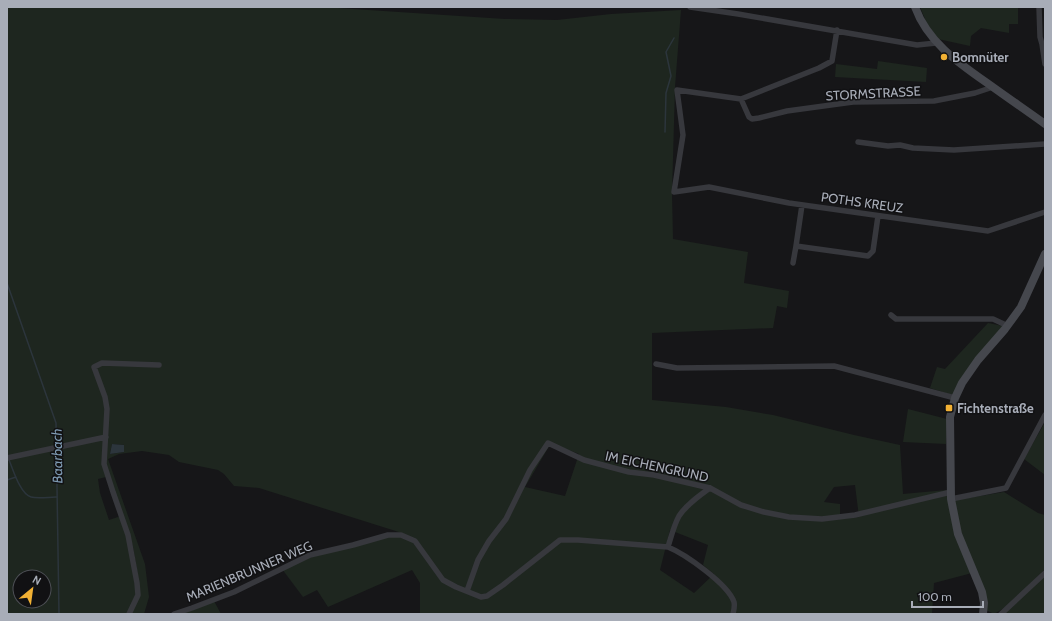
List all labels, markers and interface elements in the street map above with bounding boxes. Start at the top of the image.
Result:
place label: Bomnüter [952,49,1009,65]
marker: Bomnüter [939,52,949,62]
street label: STORMSTRASSE [825,83,921,103]
street label: POTHS KREUZ [820,188,905,216]
place label: Fichtenstraße [957,400,1034,416]
marker: Fichtenstraße [944,403,954,413]
water label: Baarbach [48,428,66,484]
street label: IM EICHENGRUND [604,447,710,485]
street label: MARIENBRUNNER WEG [184,537,315,605]
north arrow [12,569,52,609]
text: N [30,572,44,588]
scale bar [912,583,983,609]
text: 100 m [918,589,952,604]

